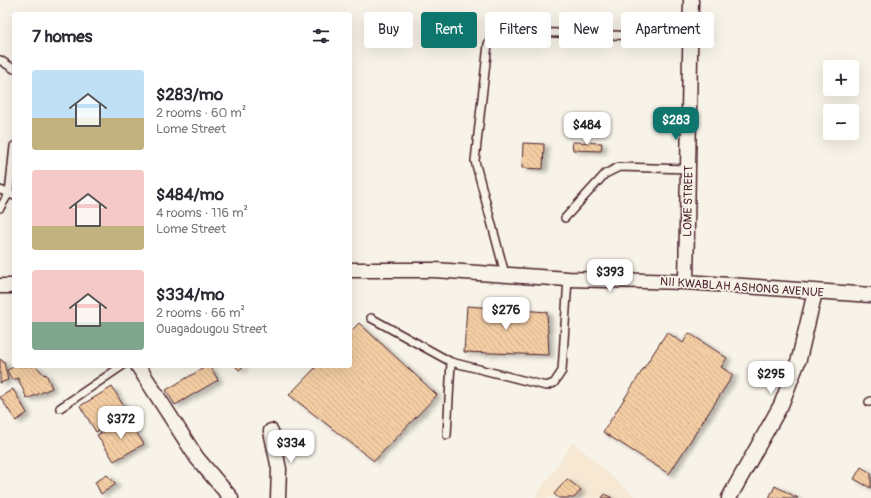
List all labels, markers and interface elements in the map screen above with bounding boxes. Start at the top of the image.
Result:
chip: Buy [364,12,413,48]
chip: Rent [421,12,477,48]
chip: Filters [485,12,551,48]
chip: New [559,12,613,48]
chip: Apartment [621,12,714,48]
icon: filters [310,25,332,47]
text: 7 homes [32,26,92,47]
map controls [823,60,859,140]
button: + [823,60,859,96]
text: $283/mo [156,84,223,105]
icon: home [64,86,112,134]
button: − [823,104,859,140]
text: 2 rooms · 60 m² [156,105,246,121]
pin: $283 [652,107,700,141]
pin: $484 [563,112,611,146]
text: $283 [662,112,690,128]
text: $484 [573,117,601,133]
text: Lome Street [156,121,226,137]
street label: LOME STREET [680,165,697,237]
text: $484/mo [156,184,224,205]
icon: home [64,186,112,234]
text: 4 rooms · 116 m² [156,205,248,221]
text: Lome Street [156,221,226,237]
pin: $393 [586,259,634,293]
text: $393 [596,264,624,280]
street label: NII KWABLAH ASHONG AVENUE [660,274,824,301]
text: $334/mo [156,284,224,305]
icon: home [64,286,112,334]
pin: $276 [482,297,530,331]
text: $276 [492,302,520,318]
text: 2 rooms · 66 m² [156,305,245,321]
text: Ouagadougou Street [156,321,267,337]
pin: $295 [747,361,795,395]
text: $295 [757,366,785,382]
pin: $372 [97,406,145,440]
text: $372 [107,411,135,427]
pin: $334 [267,430,315,464]
text: $334 [276,435,306,451]

